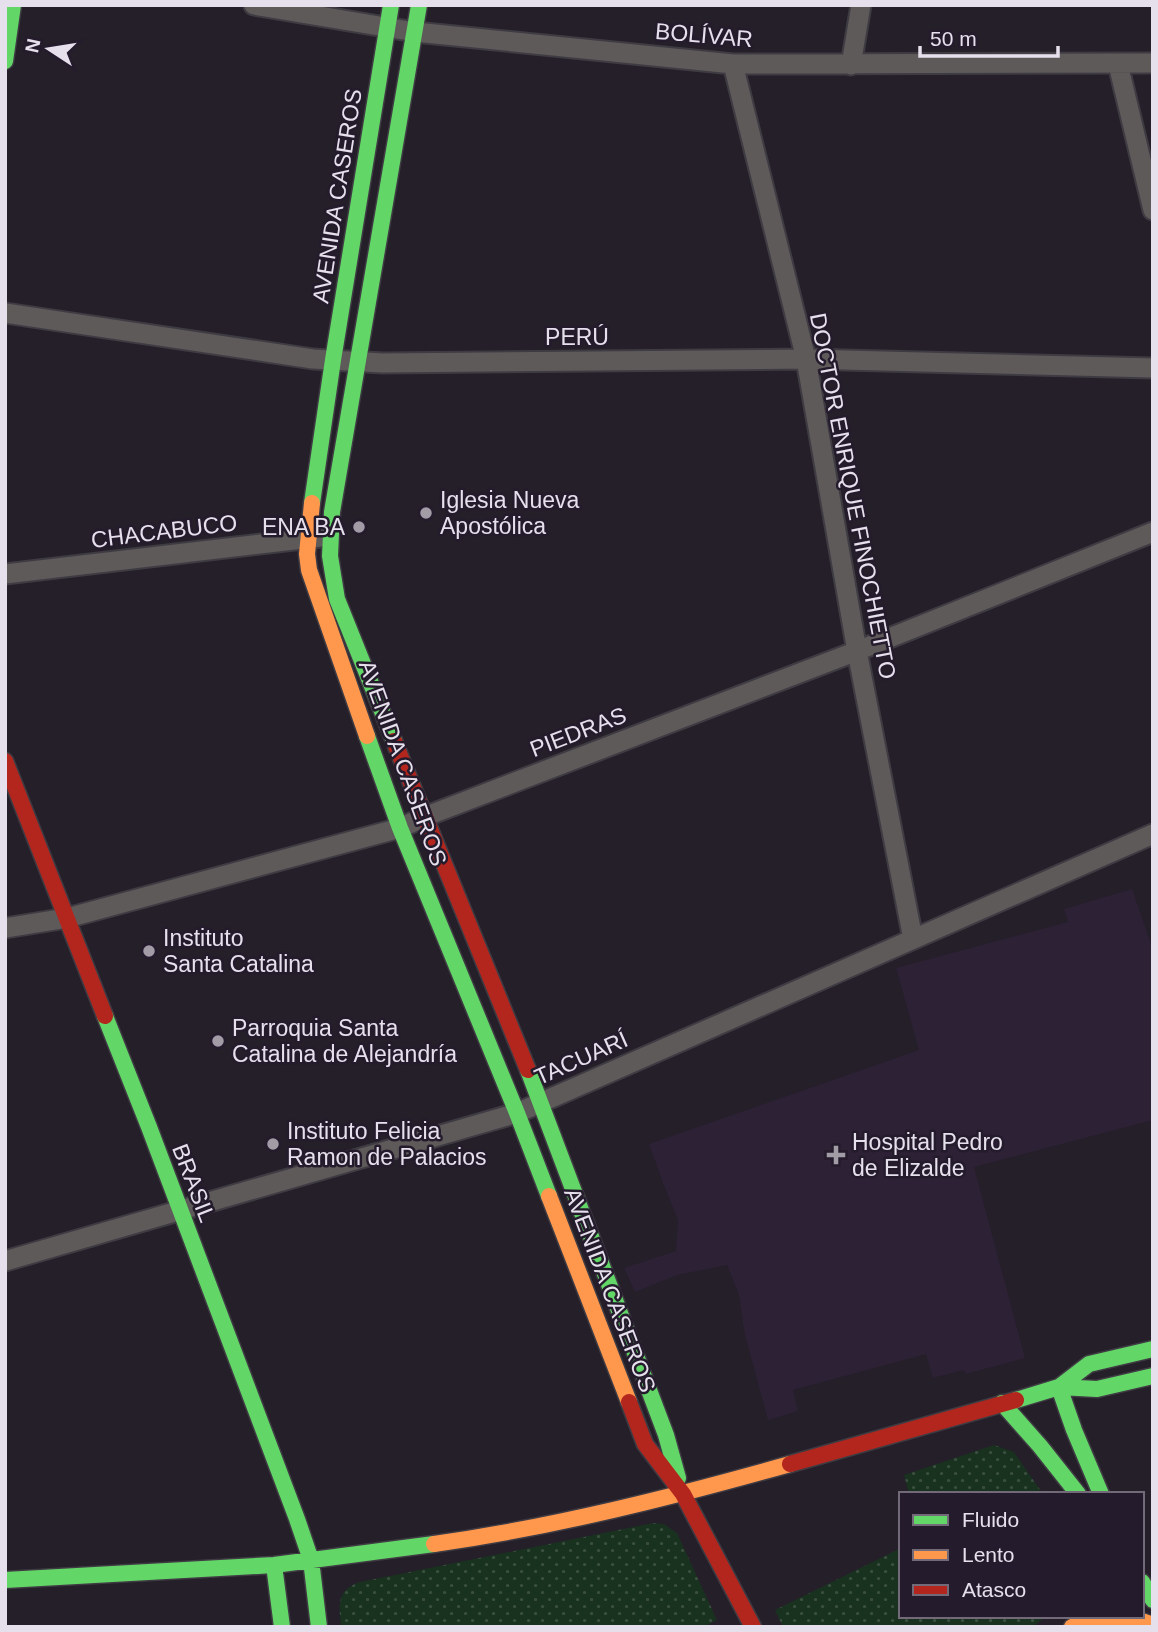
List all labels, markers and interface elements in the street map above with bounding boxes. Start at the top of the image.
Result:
north arrow [14,14,84,84]
scale bar [920,14,1058,58]
street label: BOLÍVAR [654,18,754,52]
text: 50 m [930,27,977,50]
text: N [21,37,45,54]
street label: AVENIDA CASEROS [307,87,367,305]
street label: DOCTOR ENRIQUE FINOCHIETTO [805,311,901,681]
street label: PERÚ [545,324,609,350]
place label: Iglesia Nueva Apostólica [440,487,580,539]
marker: Iglesia Nueva Apostólica [418,505,434,521]
street label: CHACABUCO [89,509,239,553]
place label: ENA BA [262,514,346,540]
marker: ENA BA [351,519,367,535]
street label: AVENIDA CASEROS [354,657,452,869]
street label: PIEDRAS [526,702,630,762]
place label: Instituto Santa Catalina [163,925,314,977]
marker: Instituto Santa Catalina [141,943,157,959]
place label: Parroquia Santa Catalina de Alejandría [232,1015,457,1067]
street label: TACUARÍ [530,1026,632,1090]
marker: Parroquia Santa Catalina de Alejandría [210,1033,226,1049]
place label: Instituto Felicia Ramon de Palacios [287,1118,486,1170]
place label: Hospital Pedro de Elizalde [852,1129,1003,1181]
marker: Instituto Felicia Ramon de Palacios [265,1136,281,1152]
street label: BRASIL [167,1140,221,1226]
marker: Hospital Pedro de Elizalde [826,1145,846,1165]
street label: AVENIDA CASEROS [559,1184,661,1396]
legend [899,1492,1144,1618]
text: Fluido [962,1508,1019,1531]
text: Lento [962,1543,1015,1566]
text: Atasco [962,1578,1026,1601]

